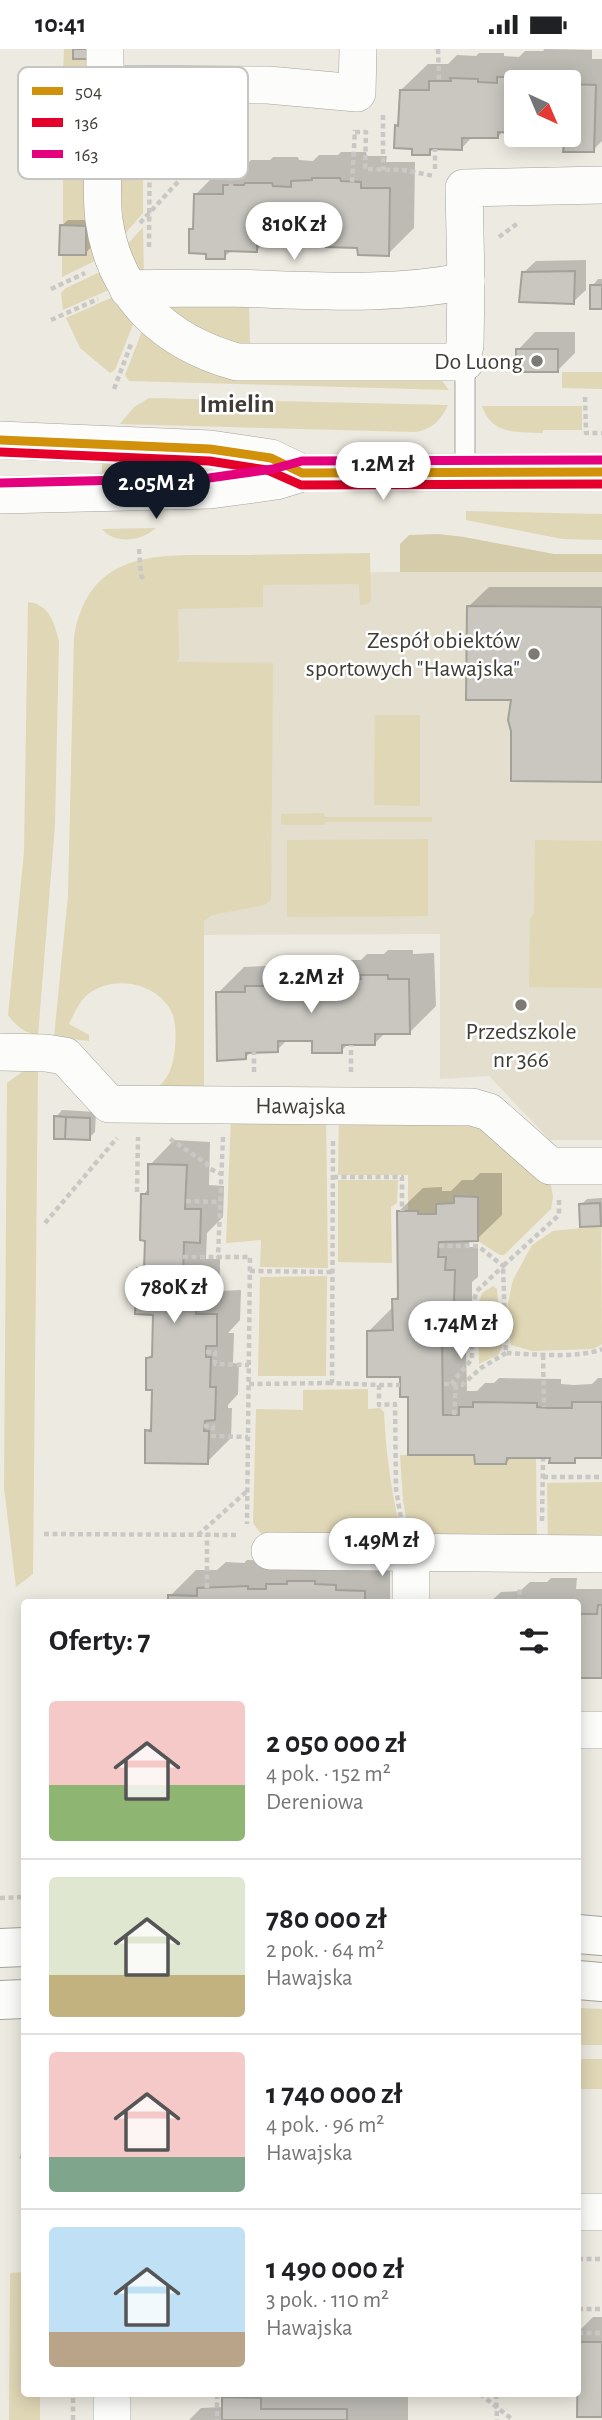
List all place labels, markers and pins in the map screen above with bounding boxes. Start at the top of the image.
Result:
pin: 810K zł [229,203,359,262]
place label: Do Luong [434,350,523,374]
marker: Do Luong [529,353,545,369]
pin: 1.2M zł [318,442,448,502]
pin: 2.05M zł [84,461,228,521]
place label: Zespół obiektów sportowych "Hawajska" [306,629,520,681]
marker: Zespół obiektów sportowych "Hawajska" [526,646,542,662]
pin: 2.2M zł [246,955,376,1015]
marker: Przedszkole nr 366 [513,997,529,1013]
place label: Przedszkole nr 366 [465,1020,577,1072]
pin: 780K zł [109,1265,239,1325]
pin: 1.74M zł [389,1301,533,1361]
pin: 1.49M zł [310,1519,454,1578]

